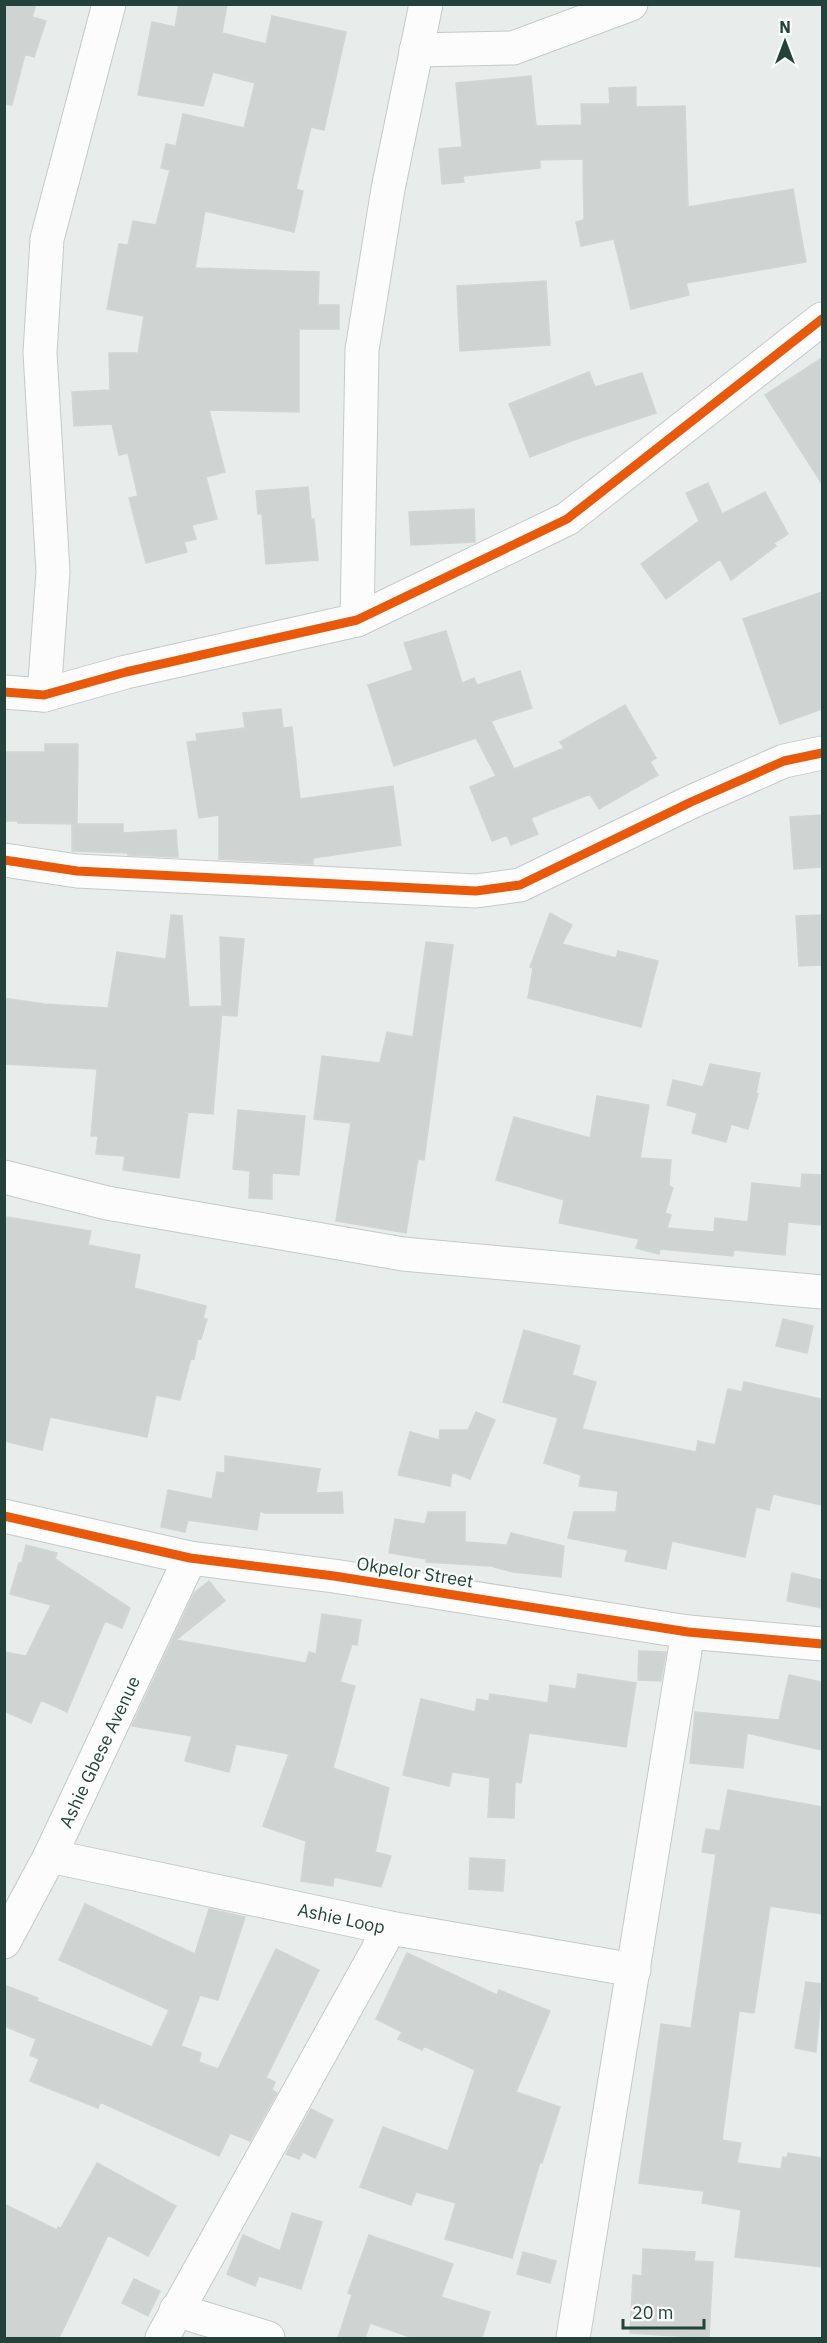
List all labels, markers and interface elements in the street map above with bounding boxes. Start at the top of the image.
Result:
north arrow [755,12,815,72]
text: N [779,17,791,37]
street label: Okpelor Street [355,1551,475,1593]
street label: Ashie Gbese Avenue [54,1672,145,1831]
street label: Ashie Loop [296,1897,387,1938]
scale bar [623,2292,704,2330]
text: 20 m [632,2301,674,2324]

